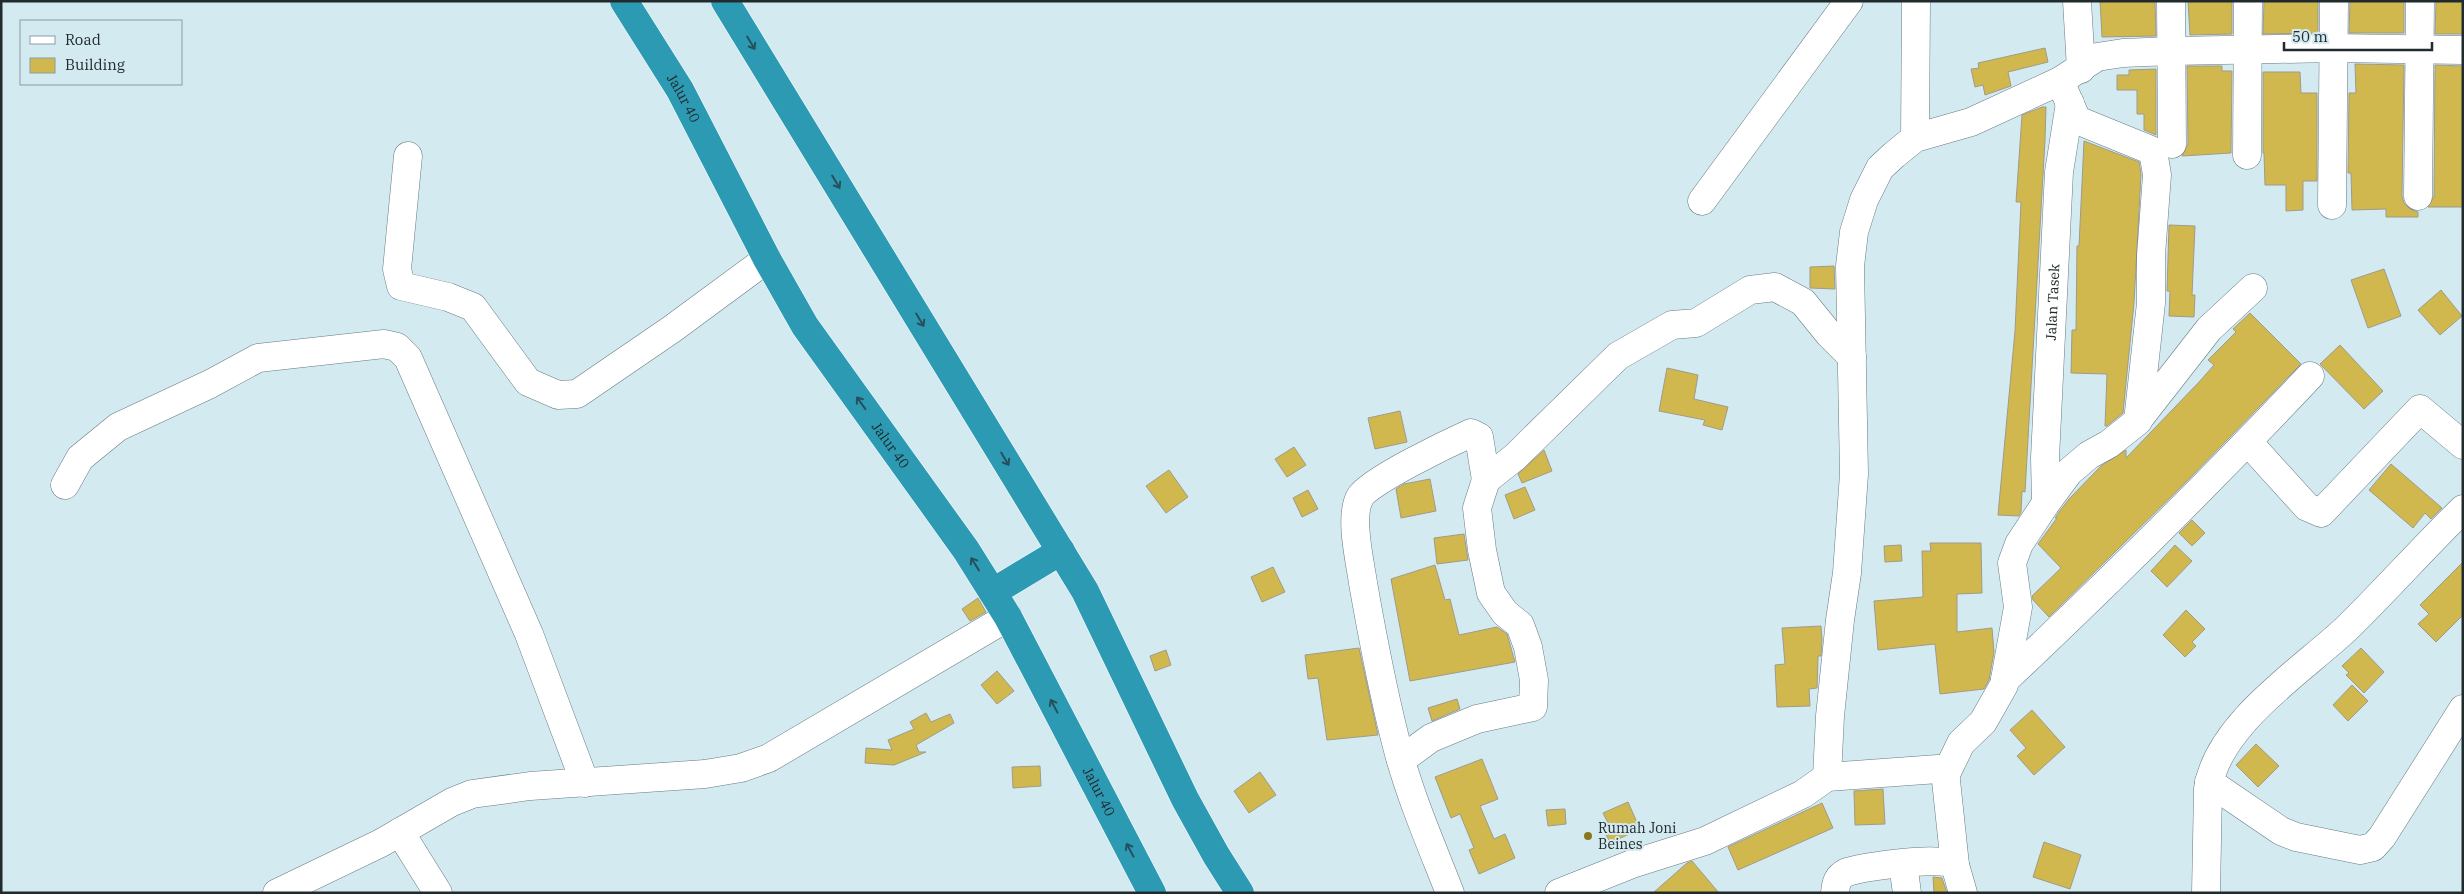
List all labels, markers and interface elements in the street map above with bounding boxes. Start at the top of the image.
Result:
legend [20,20,182,85]
scale bar [2284,20,2432,52]
text: 50 m [2292,27,2328,46]
text: Road [65,30,101,49]
one-way arrow [746,35,756,49]
text: Building [65,55,125,74]
street label: Jalur 40 [663,70,704,126]
one-way arrow [831,174,841,188]
street label: Jalan Tasek [2042,263,2064,341]
one-way arrow [916,313,926,327]
one-way arrow [856,396,866,410]
street label: Jalur 40 [868,418,913,472]
one-way arrow [1000,452,1010,466]
one-way arrow [970,557,980,571]
one-way arrow [1049,698,1059,713]
street label: Jalur 40 [1079,764,1119,819]
place label: Rumah Joni Beines [1598,819,1676,853]
marker: Rumah Joni Beines [1582,830,1594,842]
one-way arrow [1125,842,1135,857]

